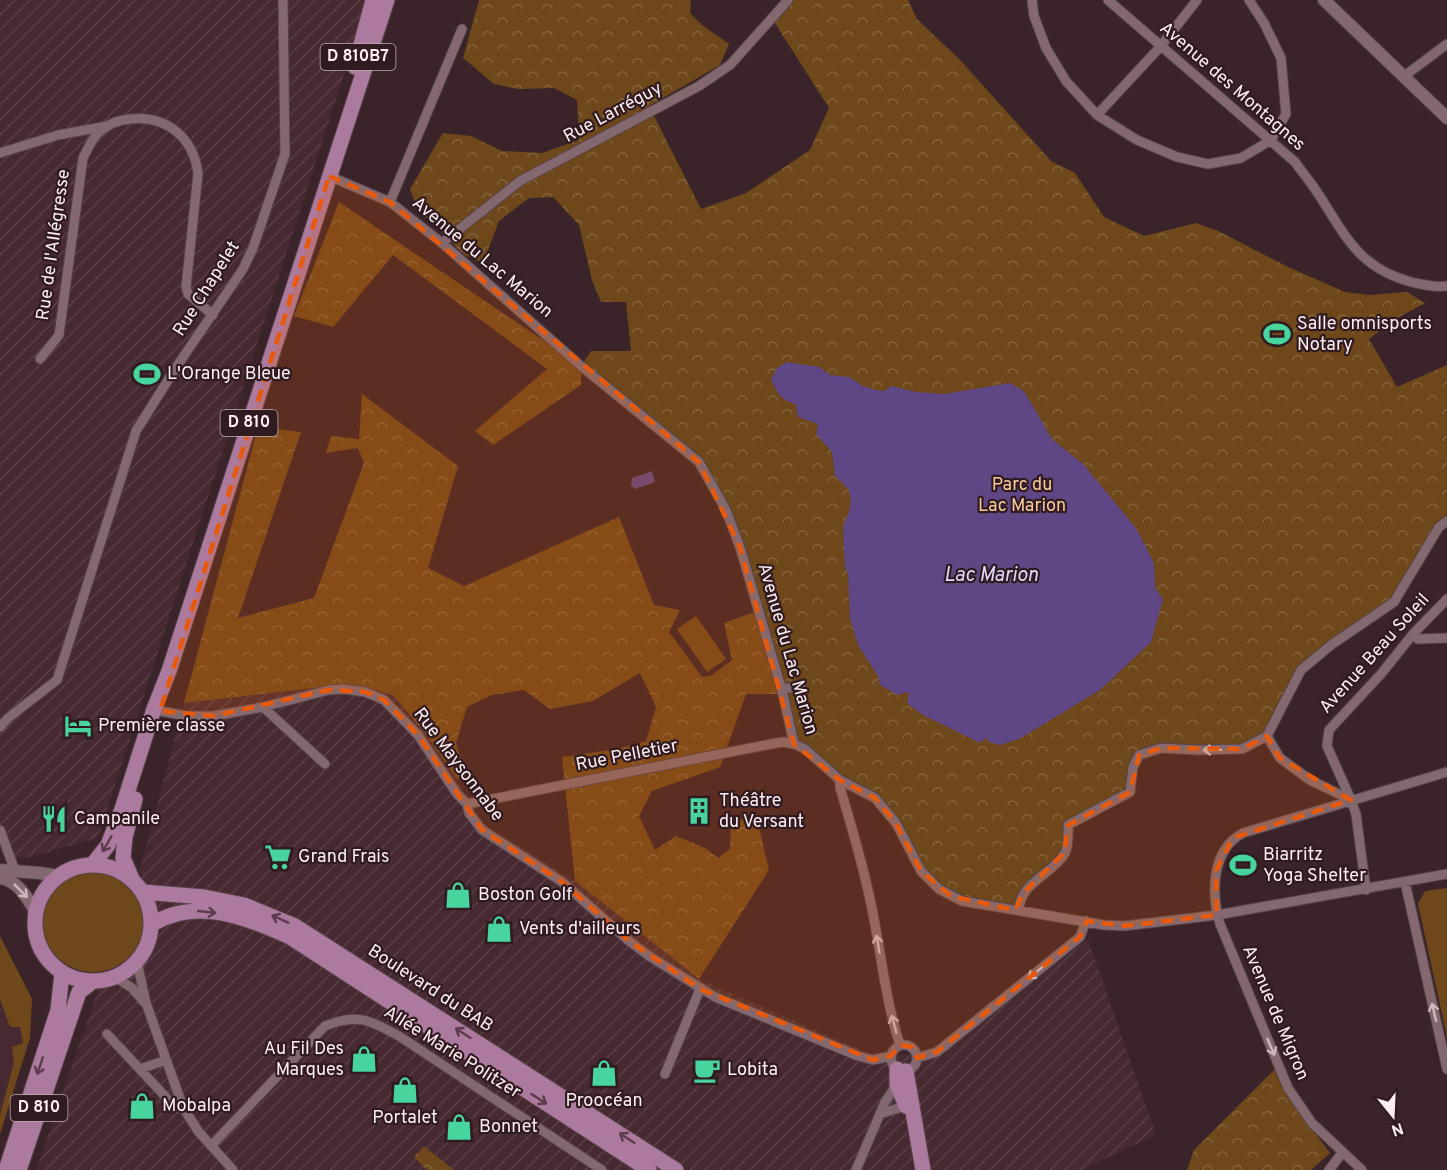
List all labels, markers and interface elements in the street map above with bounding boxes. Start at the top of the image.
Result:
street label: Avenue des Montagnes [1154,17,1310,157]
road number: D 810B7 [320,44,395,70]
street label: Rue Larréguy [560,77,666,149]
street label: Rue de l'Allégresse [32,168,76,322]
street label: Avenue du Lac Marion [407,192,557,324]
street label: Rue Chapelet [169,237,245,341]
place label: Salle omnisports Notary [1297,313,1432,357]
sports icon: Salle omnisports Notary [1262,319,1292,349]
sports icon: L'Orange Bleue [132,359,162,389]
place label: L'Orange Bleue [167,363,291,386]
road number: D 810 [220,410,278,436]
park label: Parc du Lac Marion [978,474,1066,518]
street label: Avenue du Lac Marion [752,561,822,737]
water label: Lac Marion [944,563,1038,589]
street label: Avenue Beau Soleil [1315,589,1435,719]
street label: Rue Maysonnabe [408,704,508,826]
hotel icon: Première classe [63,711,93,741]
place label: Première classe [98,715,225,738]
street label: Rue Pelletier [574,735,680,777]
one-way arrow [1202,744,1222,755]
place label: Théâtre du Versant [719,790,804,834]
building icon: Théâtre du Versant [684,796,714,826]
restaurant icon: Campanile [39,804,69,834]
place label: Campanile [74,808,160,831]
one-way arrow [101,835,113,852]
supermarket icon: Grand Frais [263,842,293,872]
place label: Biarritz Yoga Shelter [1263,844,1366,888]
place label: Grand Frais [298,846,389,869]
sports icon: Biarritz Yoga Shelter [1228,850,1258,880]
shop icon: Boston Golf [443,880,473,910]
one-way arrow [13,884,28,898]
place label: Boston Golf [478,884,572,907]
one-way arrow [197,907,217,918]
one-way arrow [271,912,289,924]
shop icon: Vents d'ailleurs [484,914,514,944]
place label: Vents d'ailleurs [519,918,641,941]
one-way arrow [872,935,883,955]
street label: Boulevard du BAB [363,940,497,1038]
street label: Avenue de Migron [1236,942,1314,1084]
one-way arrow [1027,967,1043,980]
street label: Allée Marie Politzer [379,1002,525,1104]
one-way arrow [1428,1003,1439,1022]
one-way arrow [887,1014,899,1033]
one-way arrow [455,1026,472,1038]
place label: Au Fil Des Marques [264,1038,344,1082]
one-way arrow [1266,1038,1277,1056]
shop icon: Au Fil Des Marques [349,1044,379,1074]
cafe icon: Lobita [692,1055,722,1085]
one-way arrow [34,1056,45,1075]
shop icon: Proocéan [589,1058,619,1088]
place label: Lobita [727,1059,778,1082]
shop icon: Portalet [390,1075,420,1105]
north arrow [1363,1086,1423,1146]
place label: Proocéan [565,1090,643,1113]
shop icon: Mobalpa [127,1091,157,1121]
one-way arrow [530,1093,547,1105]
road number: D 810 [10,1095,68,1121]
place label: Mobalpa [162,1095,231,1118]
place label: Portalet [372,1107,438,1130]
shop icon: Bonnet [444,1112,474,1142]
place label: Bonnet [479,1116,538,1139]
text: N [1388,1117,1406,1140]
one-way arrow [619,1132,636,1144]

